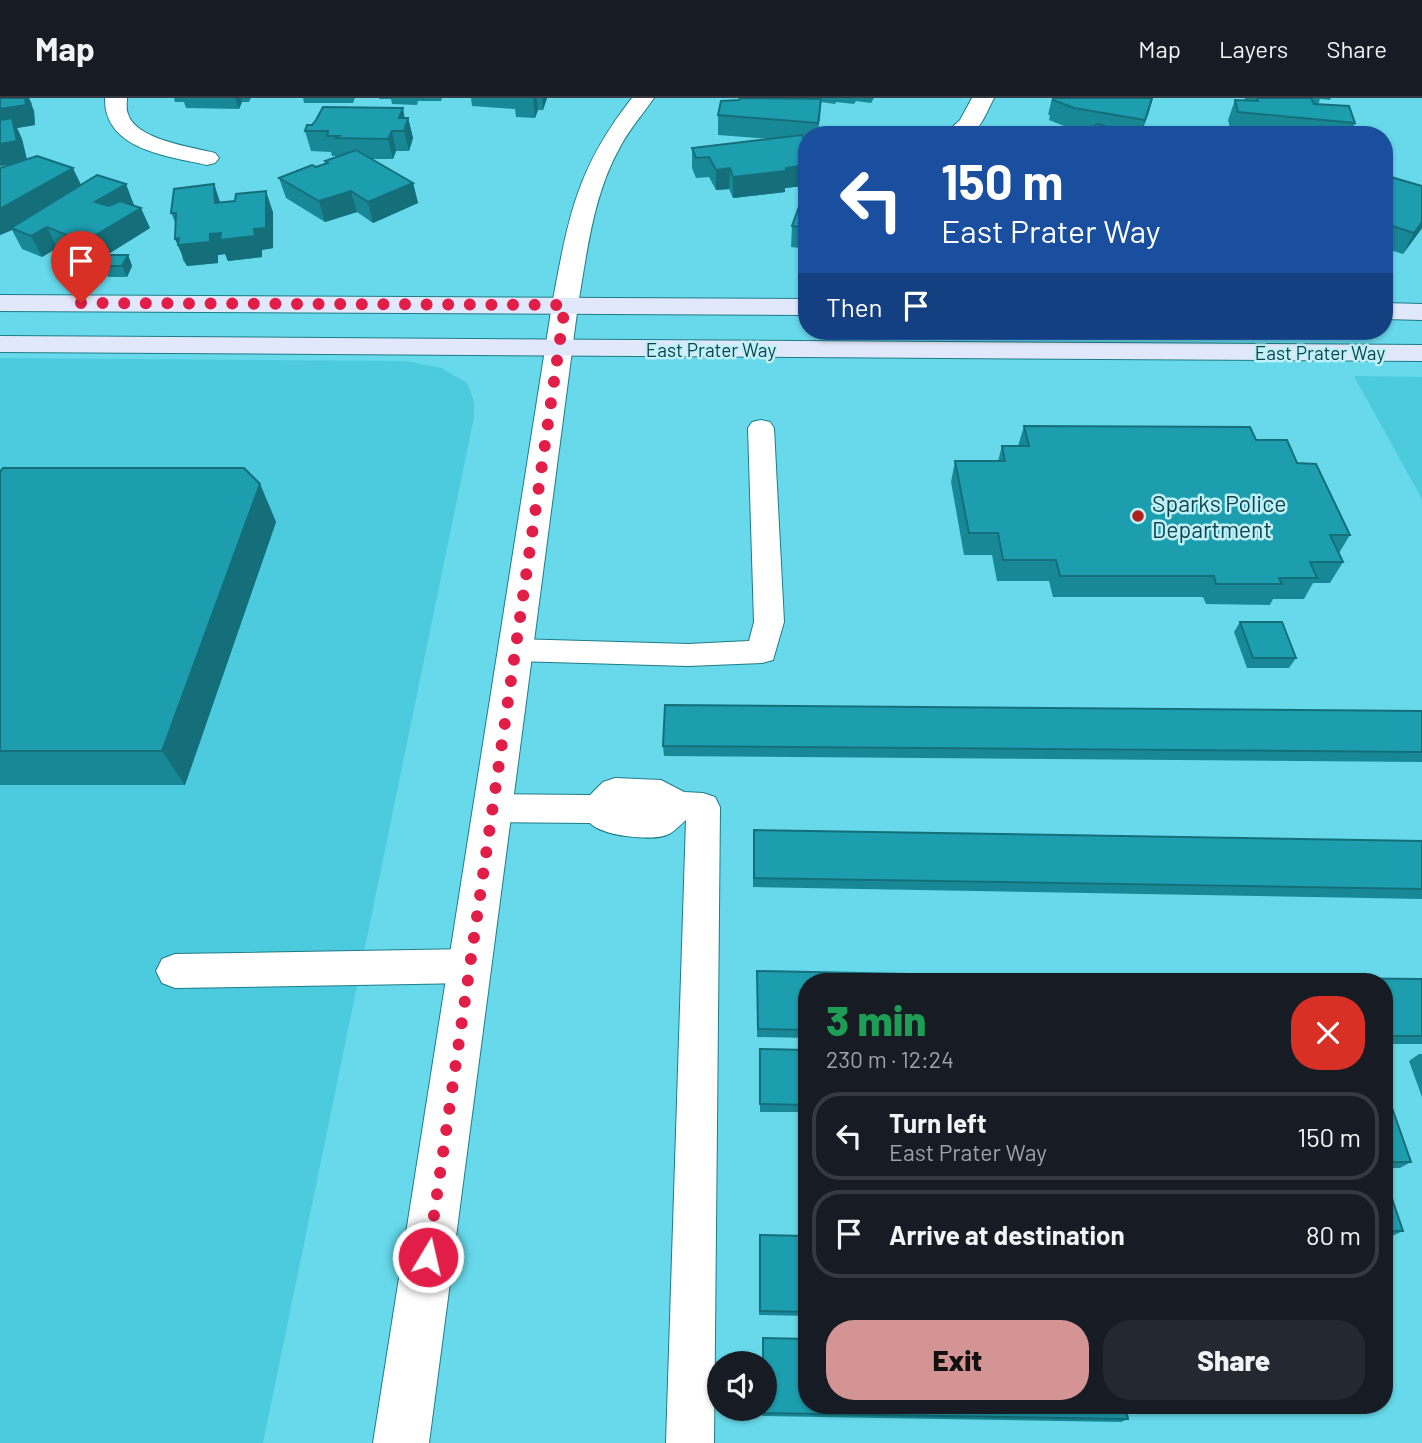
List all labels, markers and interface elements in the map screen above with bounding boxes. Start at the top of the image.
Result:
text: Map [35,28,95,68]
text: Map [1138,34,1181,63]
text: Layers [1219,34,1288,63]
text: Share [1326,34,1387,63]
text: 150 m [941,151,1063,210]
icon: left [826,154,917,245]
text: East Prater Way [941,211,1161,249]
pin [51,231,111,303]
icon: arrive [62,242,100,280]
icon: arrive [897,287,935,325]
text: Then [826,291,883,322]
street label: East Prater Way [646,338,776,361]
street label: East Prater Way [1255,341,1385,364]
place label: Sparks Police Department [1152,489,1286,543]
marker: Sparks Police Department [1130,508,1146,524]
text: 3 min [826,994,926,1044]
button: close [1291,996,1365,1070]
text: 230 m · 12:24 [826,1045,954,1073]
text: Turn left [889,1107,987,1138]
icon: left [830,1117,868,1155]
text: 150 m [1297,1121,1361,1152]
text: East Prater Way [889,1138,1047,1166]
icon: arrive [830,1215,868,1253]
text: Arrive at destination [889,1219,1125,1250]
text: 80 m [1306,1219,1361,1250]
position arrow [391,1220,465,1294]
button: Exit [826,1320,1089,1400]
button: Share [1103,1320,1365,1400]
map controls [707,1351,777,1421]
button: sound [707,1351,777,1421]

